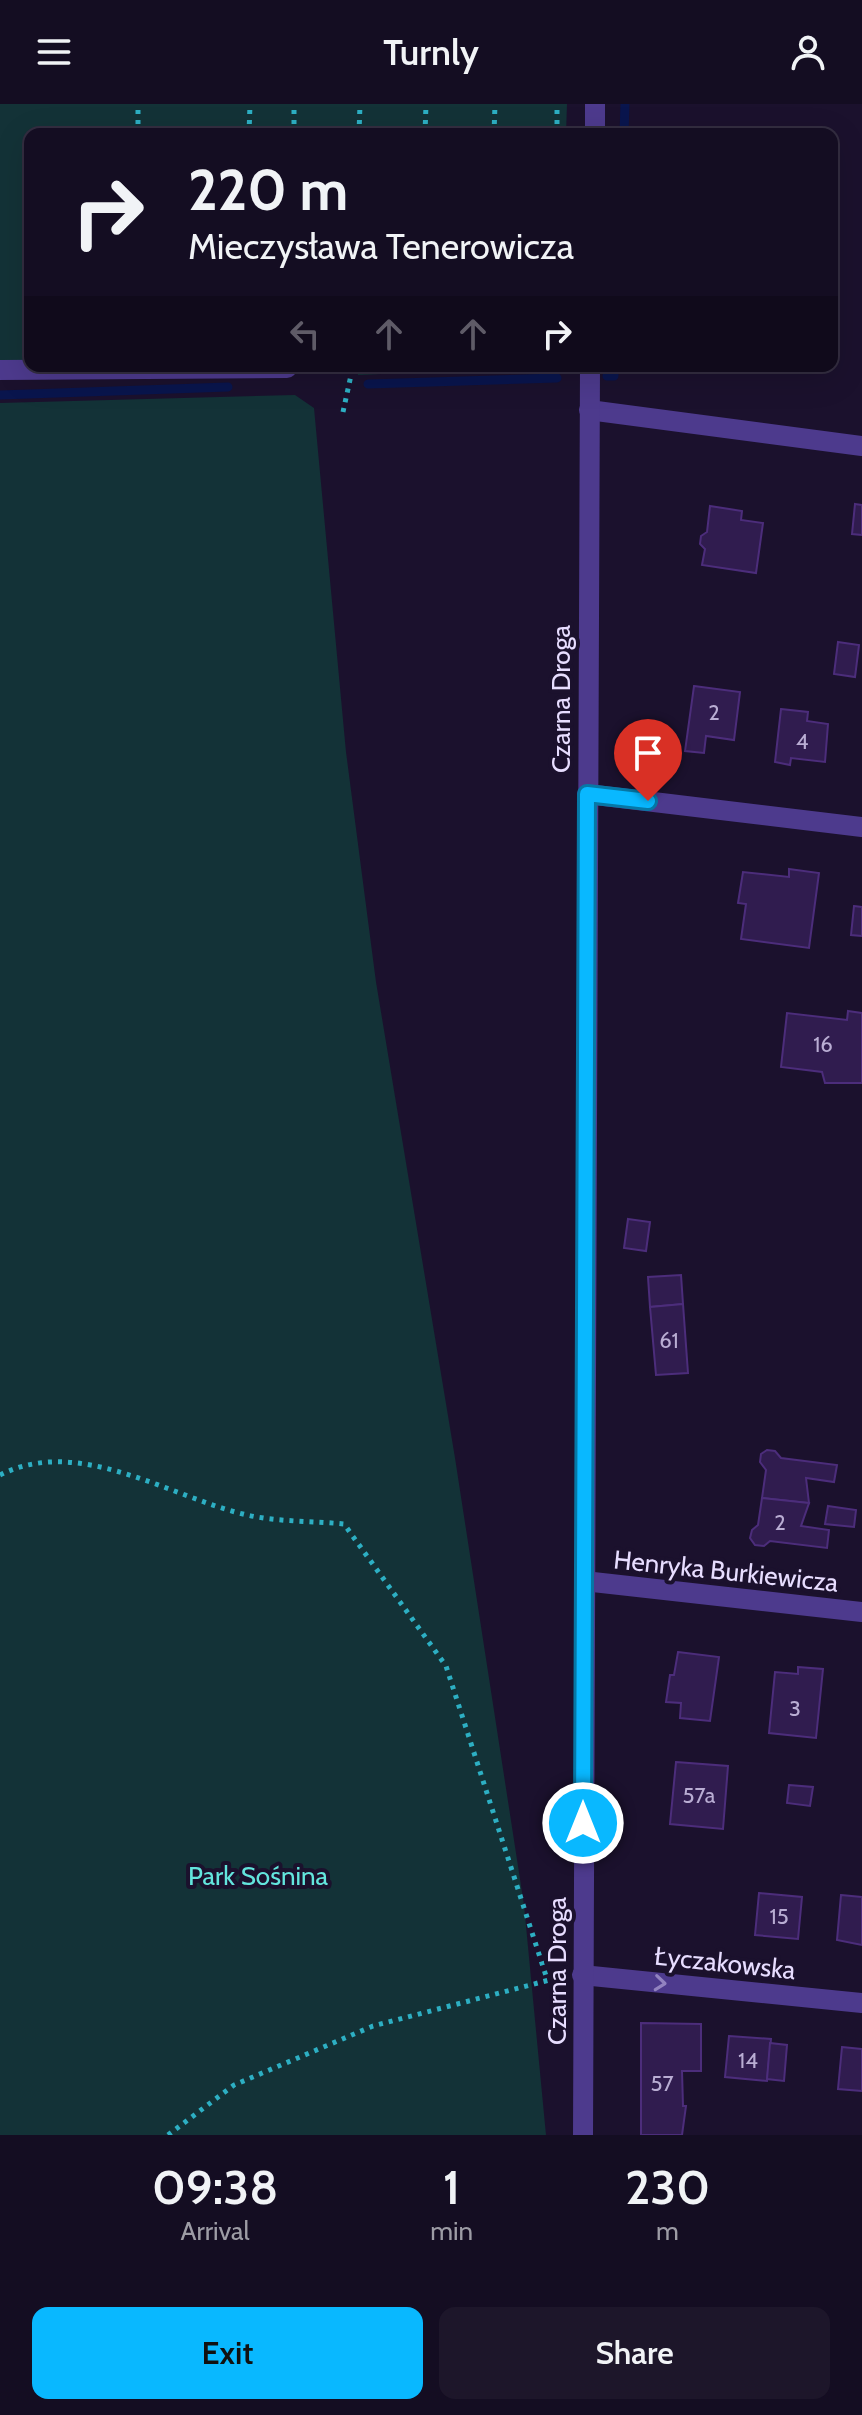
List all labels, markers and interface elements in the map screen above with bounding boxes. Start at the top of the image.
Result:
icon: menu [32,30,76,74]
text: Turnly [383,30,479,74]
icon: person [786,30,830,74]
text: 220 m [188,156,348,224]
icon: right [56,160,160,264]
text: Mieczysława Tenerowicza [188,224,574,268]
icon: left [283,312,327,356]
icon: ahead [367,312,411,356]
icon: ahead [451,312,495,356]
icon: right [535,312,579,356]
street label: Czarna Droga [545,624,577,773]
house number: 2 [708,699,720,726]
pin [614,719,682,801]
house number: 4 [796,728,809,755]
icon: arrive [626,731,670,775]
house number: 16 [813,1031,833,1058]
house number: 61 [659,1327,679,1354]
house number: 2 [774,1509,786,1536]
street label: Henryka Burkiewicza [612,1543,840,1599]
house number: 3 [789,1695,801,1722]
position arrow [541,1781,625,1865]
house number: 57a [683,1782,716,1809]
park label: Park Sośnina [188,1860,329,1892]
street label: Czarna Droga [541,1896,573,2045]
house number: 15 [769,1903,789,1930]
street label: Łyczakowska [653,1940,797,1986]
one-way arrow [654,1974,667,1991]
house number: 14 [738,2047,758,2074]
house number: 57 [651,2070,673,2097]
text: 09:38 [152,2158,278,2216]
text: 1 [443,2158,460,2216]
text: 230 [625,2158,710,2216]
text: Arrival [180,2215,250,2247]
text: min [430,2215,473,2247]
text: m [656,2215,679,2247]
button: Exit [32,2307,423,2399]
button: Share [439,2307,830,2399]

